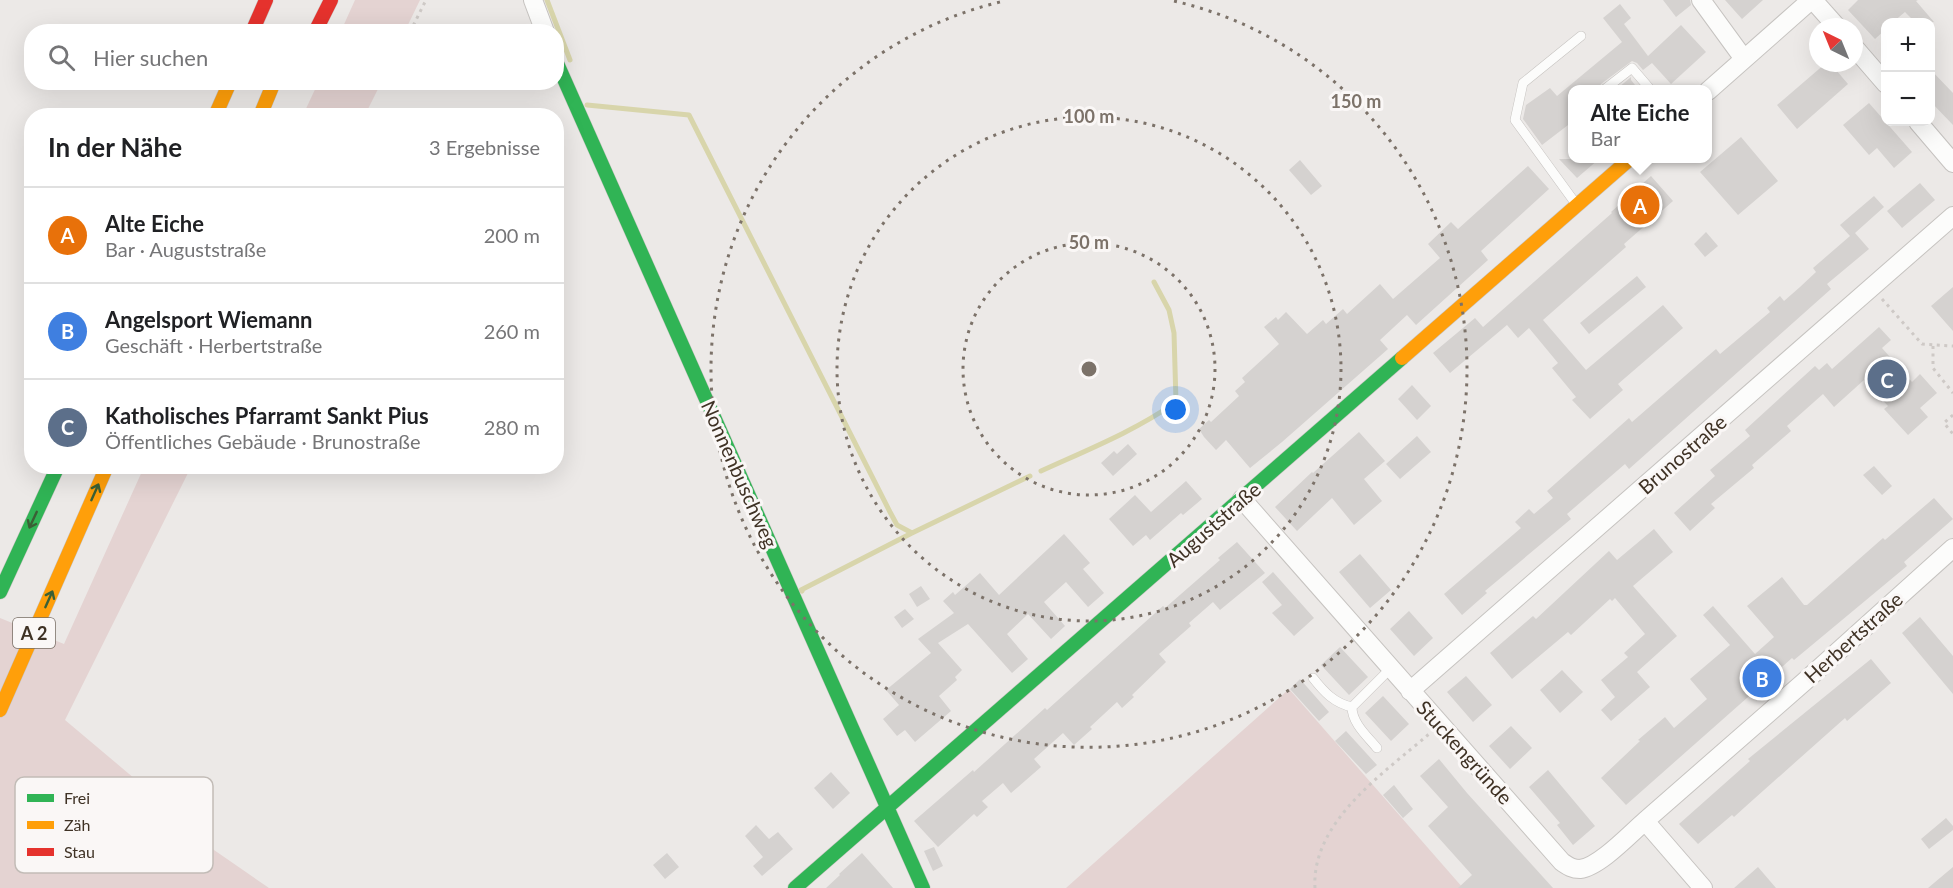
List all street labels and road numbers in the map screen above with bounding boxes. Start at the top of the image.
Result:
street label: Nonnenbuschweg [697,397,783,551]
street label: Brunostraße [1633,409,1731,499]
street label: Auguststraße [1161,477,1265,571]
street label: Herbertstraße [1799,587,1907,687]
road number: A 2 [13,618,55,648]
street label: Stuckengründe [1412,695,1518,809]

